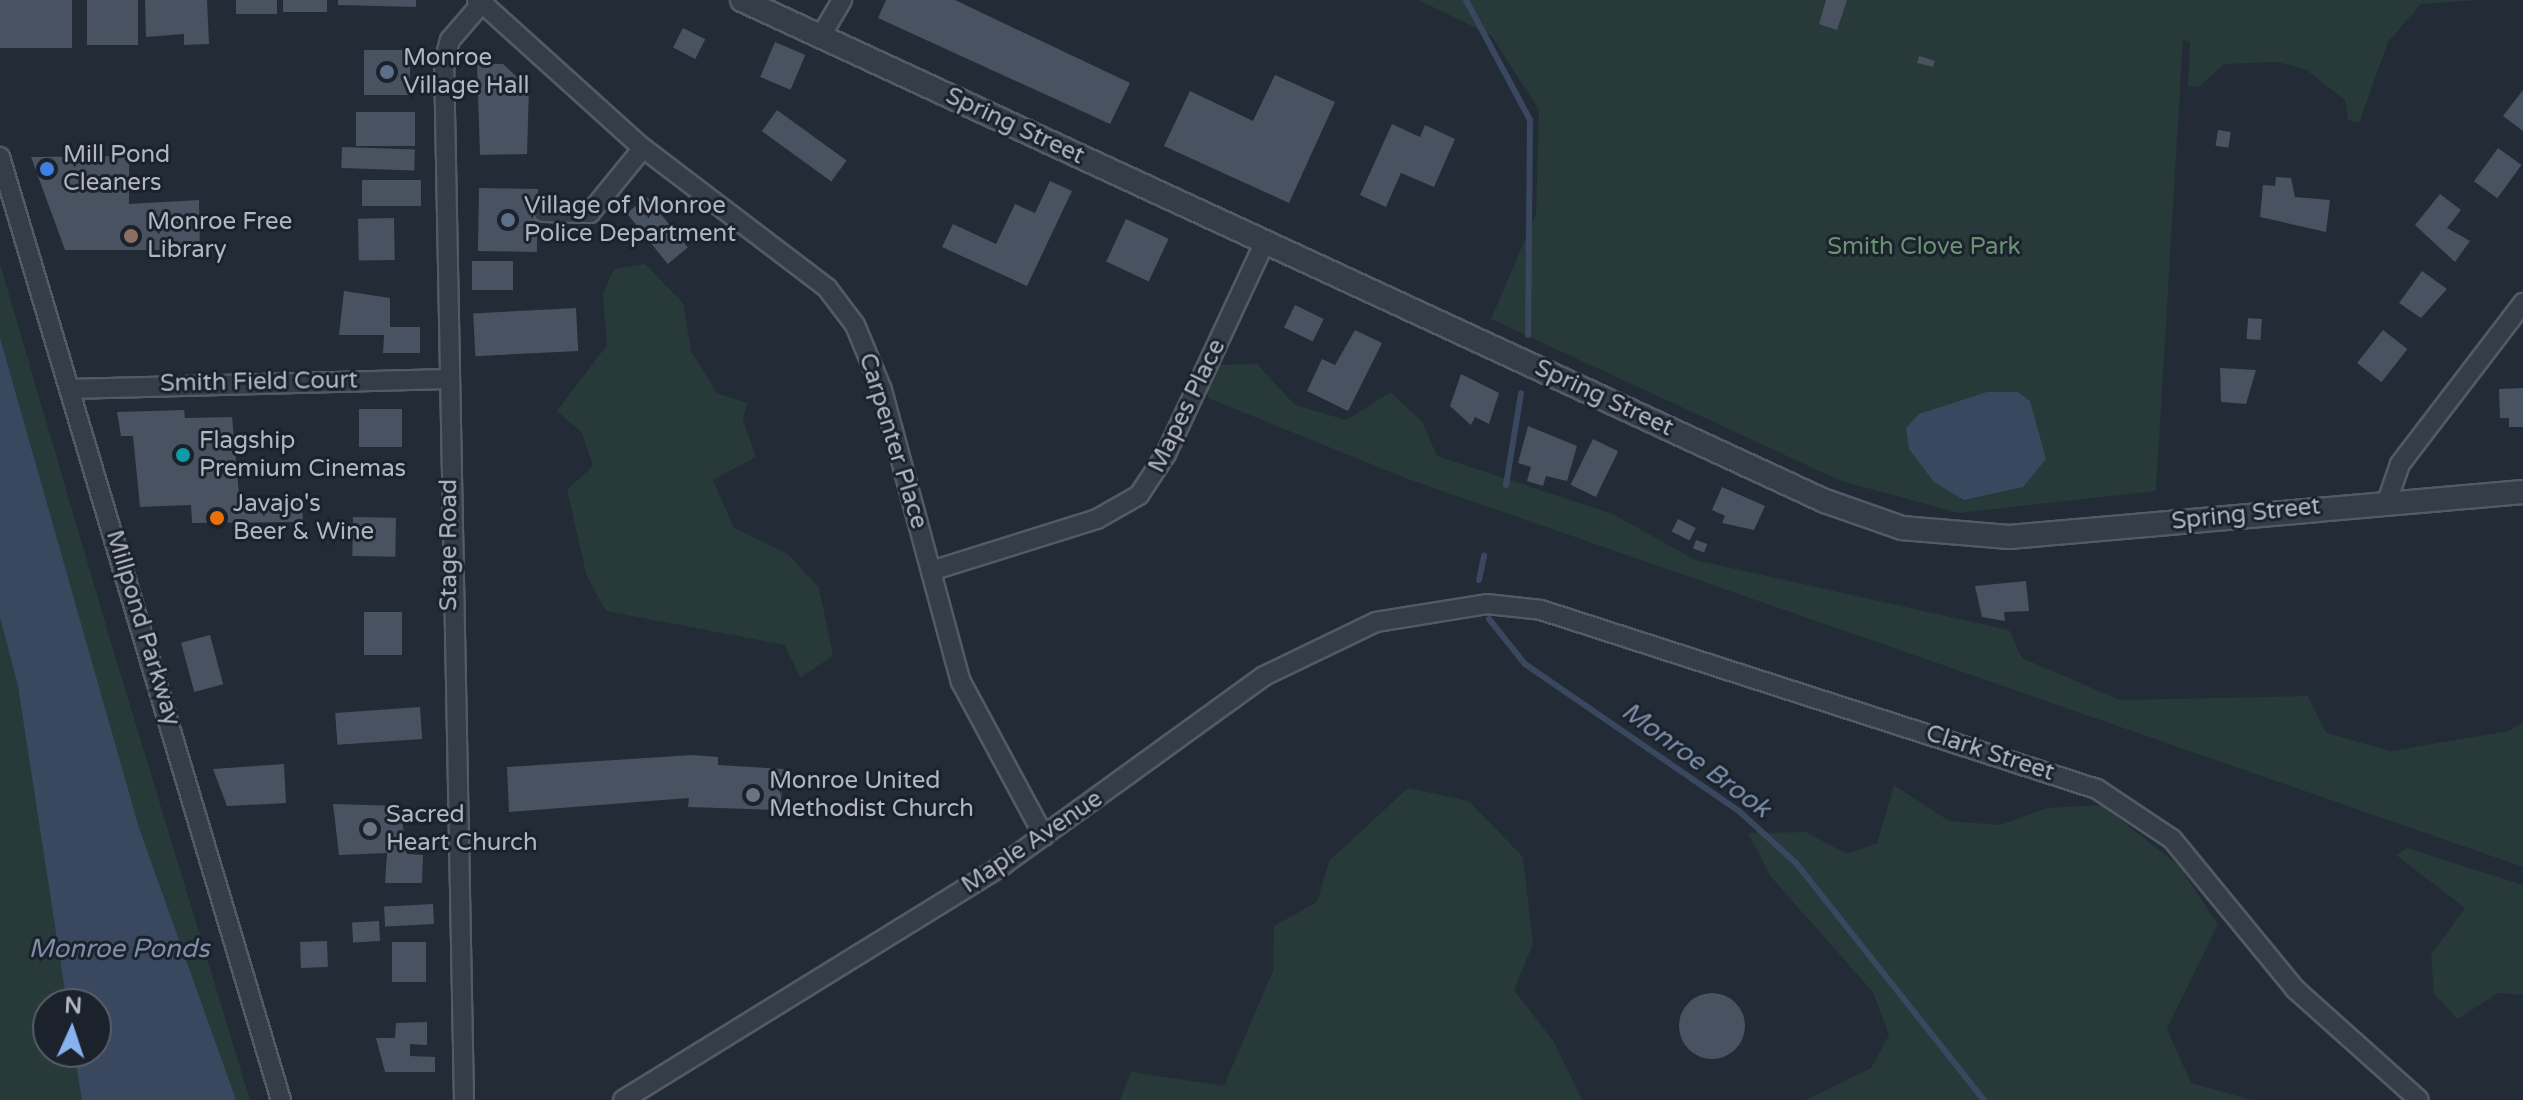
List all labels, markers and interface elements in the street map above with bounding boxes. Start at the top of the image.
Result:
place label: Monroe Village Hall [403,44,529,100]
marker: Monroe Village Hall [378,63,396,81]
street label: Spring Street [941,81,1089,171]
place label: Mill Pond Cleaners [63,141,170,197]
marker: Mill Pond Cleaners [38,160,56,178]
place label: Village of Monroe Police Department [524,192,736,248]
place label: Monroe Free Library [147,208,292,264]
marker: Village of Monroe Police Department [499,211,517,229]
marker: Monroe Free Library [122,227,140,245]
park label: Smith Clove Park [1827,233,2021,261]
street label: Mapes Place [1142,335,1232,477]
street label: Carpenter Place [853,350,933,532]
street label: Spring Street [1530,353,1678,443]
street label: Smith Field Court [160,366,358,398]
place label: Flagship Premium Cinemas [199,427,406,483]
marker: Flagship Premium Cinemas [174,446,192,464]
street label: Stage Road [435,479,463,611]
place label: Javajo's Beer & Wine [233,490,374,546]
street label: Spring Street [2170,492,2322,536]
marker: Javajo's Beer & Wine [208,509,226,527]
street label: Millpond Parkway [100,527,186,729]
water label: Monroe Brook [1615,696,1777,824]
street label: Clark Street [1922,719,2058,787]
place label: Monroe United Methodist Church [769,767,974,823]
street label: Maple Avenue [956,784,1108,900]
marker: Monroe United Methodist Church [744,786,762,804]
place label: Sacred Heart Church [386,801,538,857]
marker: Sacred Heart Church [361,820,379,838]
water label: Monroe Ponds [29,933,209,965]
north arrow [32,988,112,1068]
text: N [64,993,83,1019]

